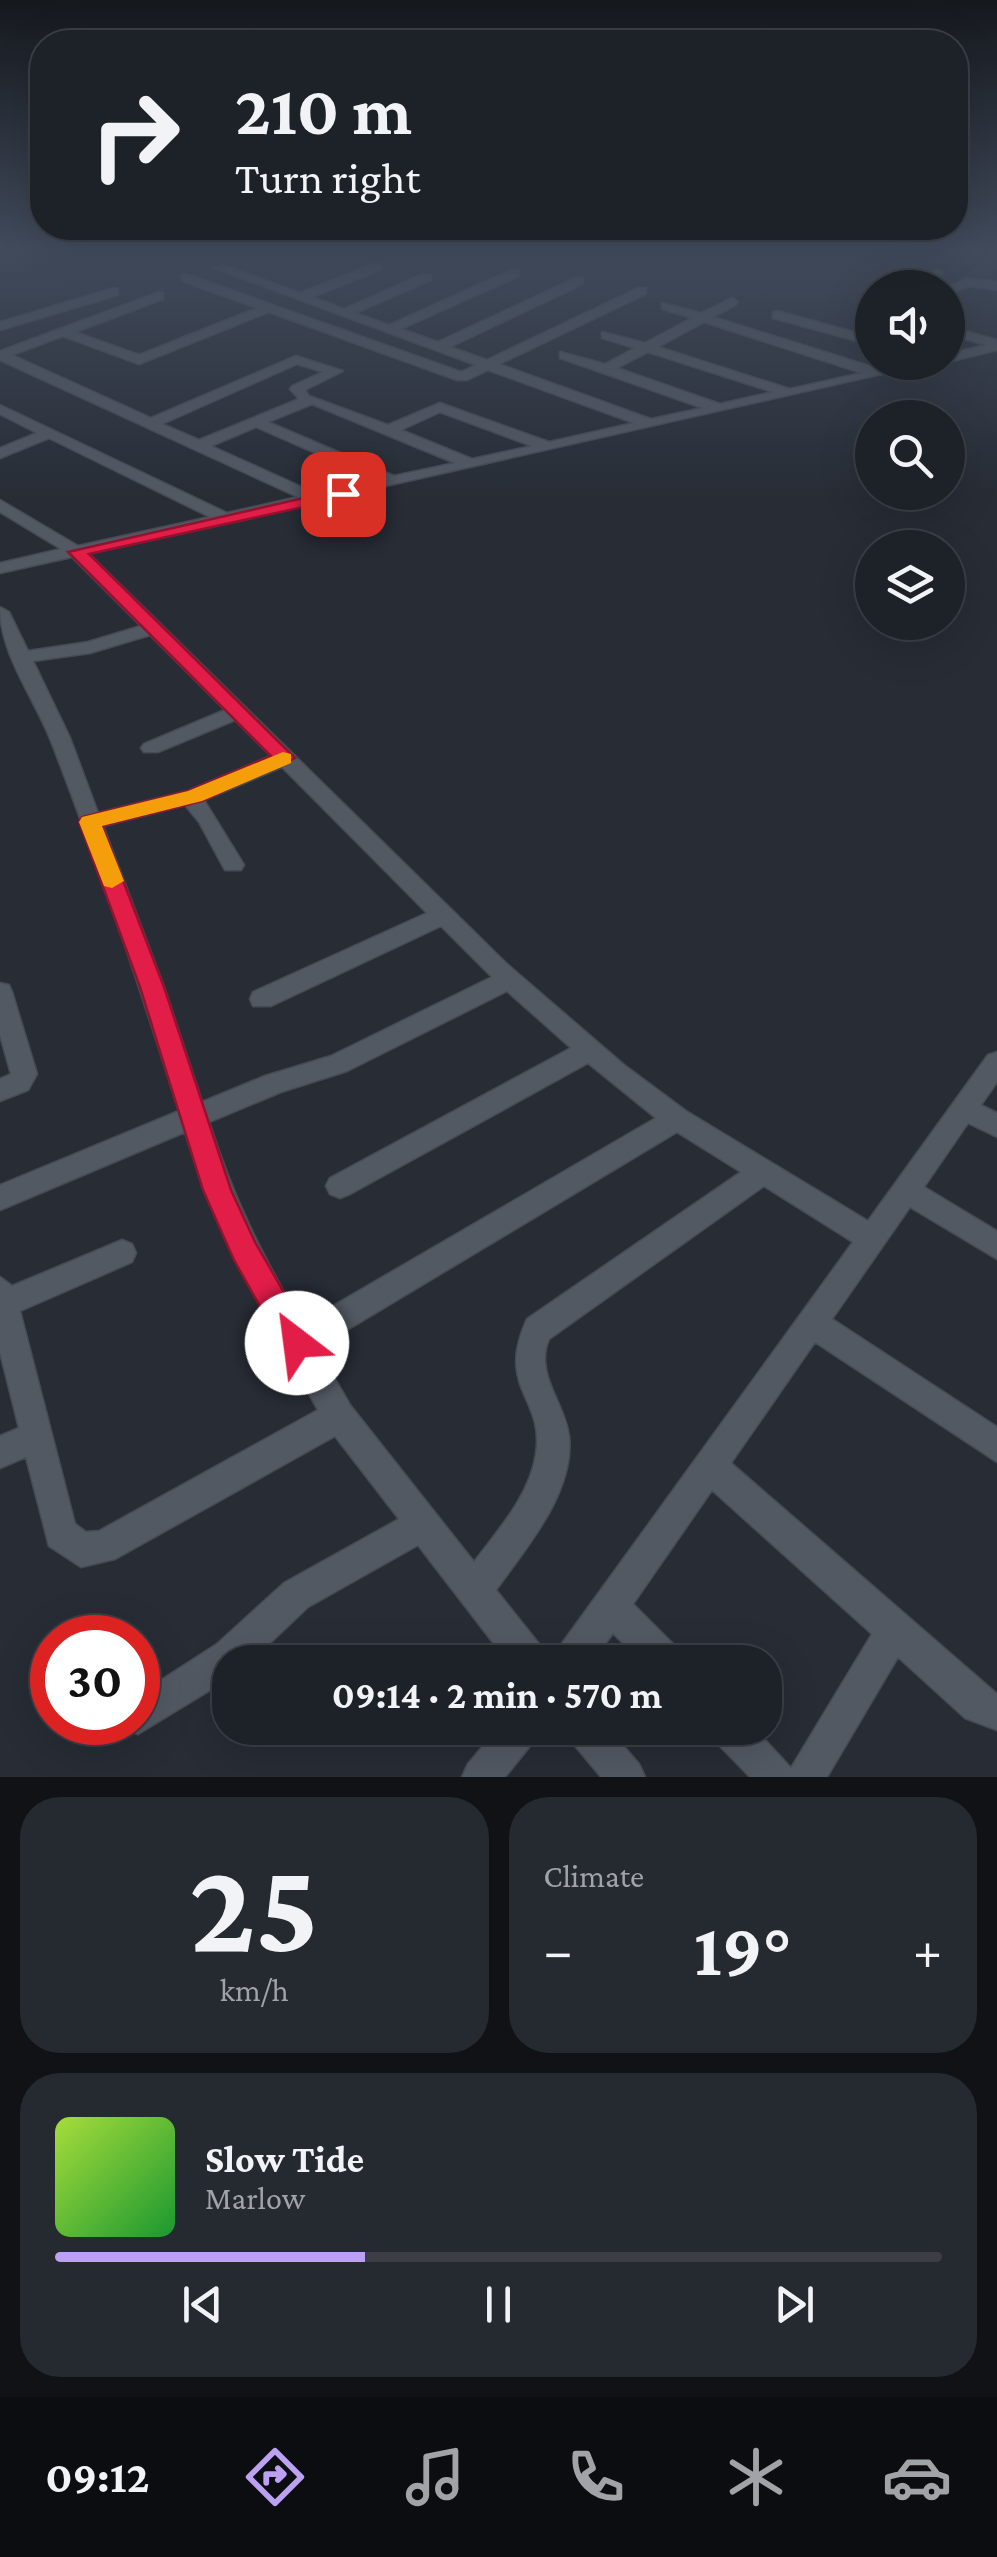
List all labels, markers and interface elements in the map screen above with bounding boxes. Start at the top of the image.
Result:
icon: right [70,70,200,200]
text: 210 m [235,71,412,149]
text: Turn right [235,153,420,203]
map controls [855,270,965,640]
button: sound [855,270,965,380]
button: search [855,400,965,510]
pin [301,452,386,537]
icon: arrive [316,467,371,522]
button: layers [855,530,965,640]
position arrow [245,1291,349,1395]
speed limit sign: 30 [30,1615,160,1745]
text: 09:14 · 2 min · 570 m [332,1674,662,1716]
text: 25 [189,1834,319,1979]
text: Climate [544,1858,644,1894]
text: 19° [694,1908,792,1991]
text: − [544,1920,573,1981]
text: + [913,1920,942,1981]
text: km/h [220,1972,289,2008]
text: Slow Tide [205,2138,364,2180]
text: Marlow [205,2180,305,2216]
icon: previous [175,2277,230,2332]
icon: pause [471,2277,526,2332]
icon: next [767,2277,822,2332]
icon: directions [240,2442,310,2512]
icon: music [400,2442,470,2512]
icon: phone [561,2442,631,2512]
icon: climate [721,2442,791,2512]
icon: car [882,2442,952,2512]
text: 09:12 [45,2452,149,2502]

